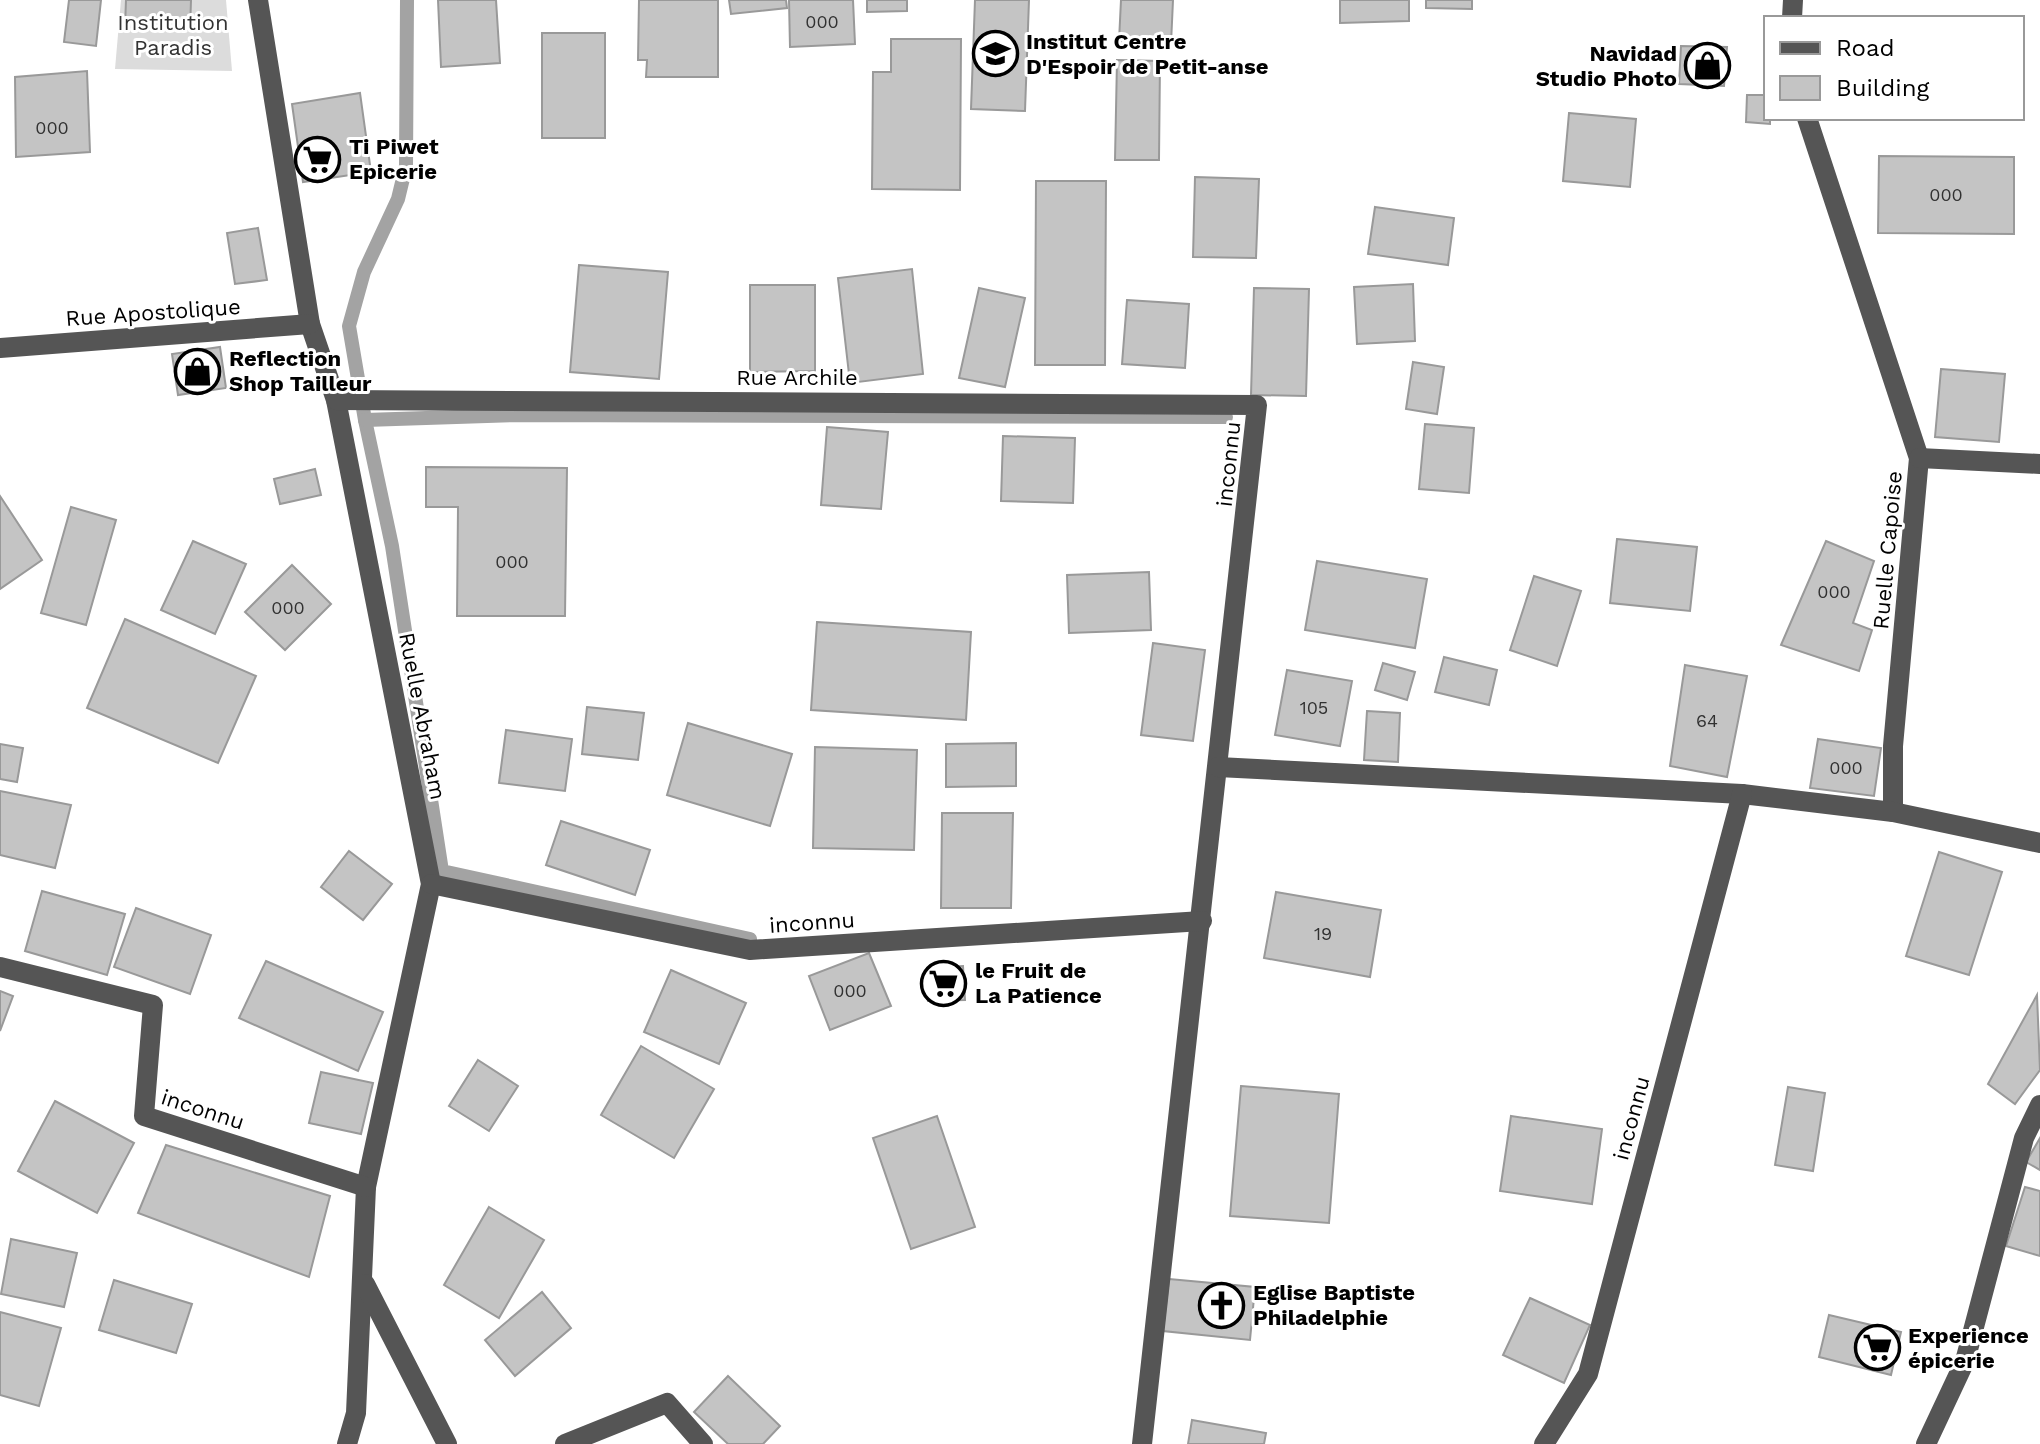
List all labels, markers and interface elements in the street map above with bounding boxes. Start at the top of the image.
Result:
park label: Institution Paradis [117,10,229,60]
house number: 000 [805,11,839,32]
legend [1764,16,2024,120]
place label: Institut Centre D'Espoir de Petit-anse [1026,29,1268,79]
school or university icon: Institut Centre D'Espoir de Petit-anse [971,30,1019,78]
text: Road [1836,34,1895,62]
place label: Navidad Studio Photo [1536,41,1677,91]
shop icon: Navidad Studio Photo [1684,42,1732,90]
text: Building [1836,74,1929,102]
house number: 000 [35,117,69,138]
place label: Ti Piwet Epicerie [349,134,439,184]
supermarket icon: Ti Piwet Epicerie [294,135,342,183]
house number: 000 [1929,184,1963,205]
street label: Rue Apostolique [65,294,241,331]
place label: Reflection Shop Tailleur [229,346,372,396]
shop icon: Reflection Shop Tailleur [174,347,222,395]
street label: Rue Archile [736,365,858,390]
street label: inconnu [1212,420,1245,508]
street label: Ruelle Capoise [1868,470,1907,630]
house number: 000 [495,551,529,572]
house number: 000 [1817,581,1851,602]
house number: 000 [271,597,305,618]
street label: Ruelle Abraham [394,630,451,802]
house number: 105 [1300,697,1328,718]
house number: 64 [1696,710,1718,731]
house number: 000 [1829,757,1863,778]
street label: inconnu [768,907,856,938]
house number: 19 [1314,923,1332,944]
place label: le Fruit de La Patience [975,958,1102,1008]
supermarket icon: le Fruit de La Patience [920,959,968,1007]
house number: 000 [833,980,867,1001]
street label: inconnu [1608,1073,1655,1163]
street label: inconnu [158,1084,248,1135]
place label: Eglise Baptiste Philadelphie [1253,1280,1415,1330]
church icon: Eglise Baptiste Philadelphie [1198,1281,1246,1329]
place label: Experience épicerie [1908,1323,2029,1373]
supermarket icon: Experience épicerie [1853,1324,1901,1372]

